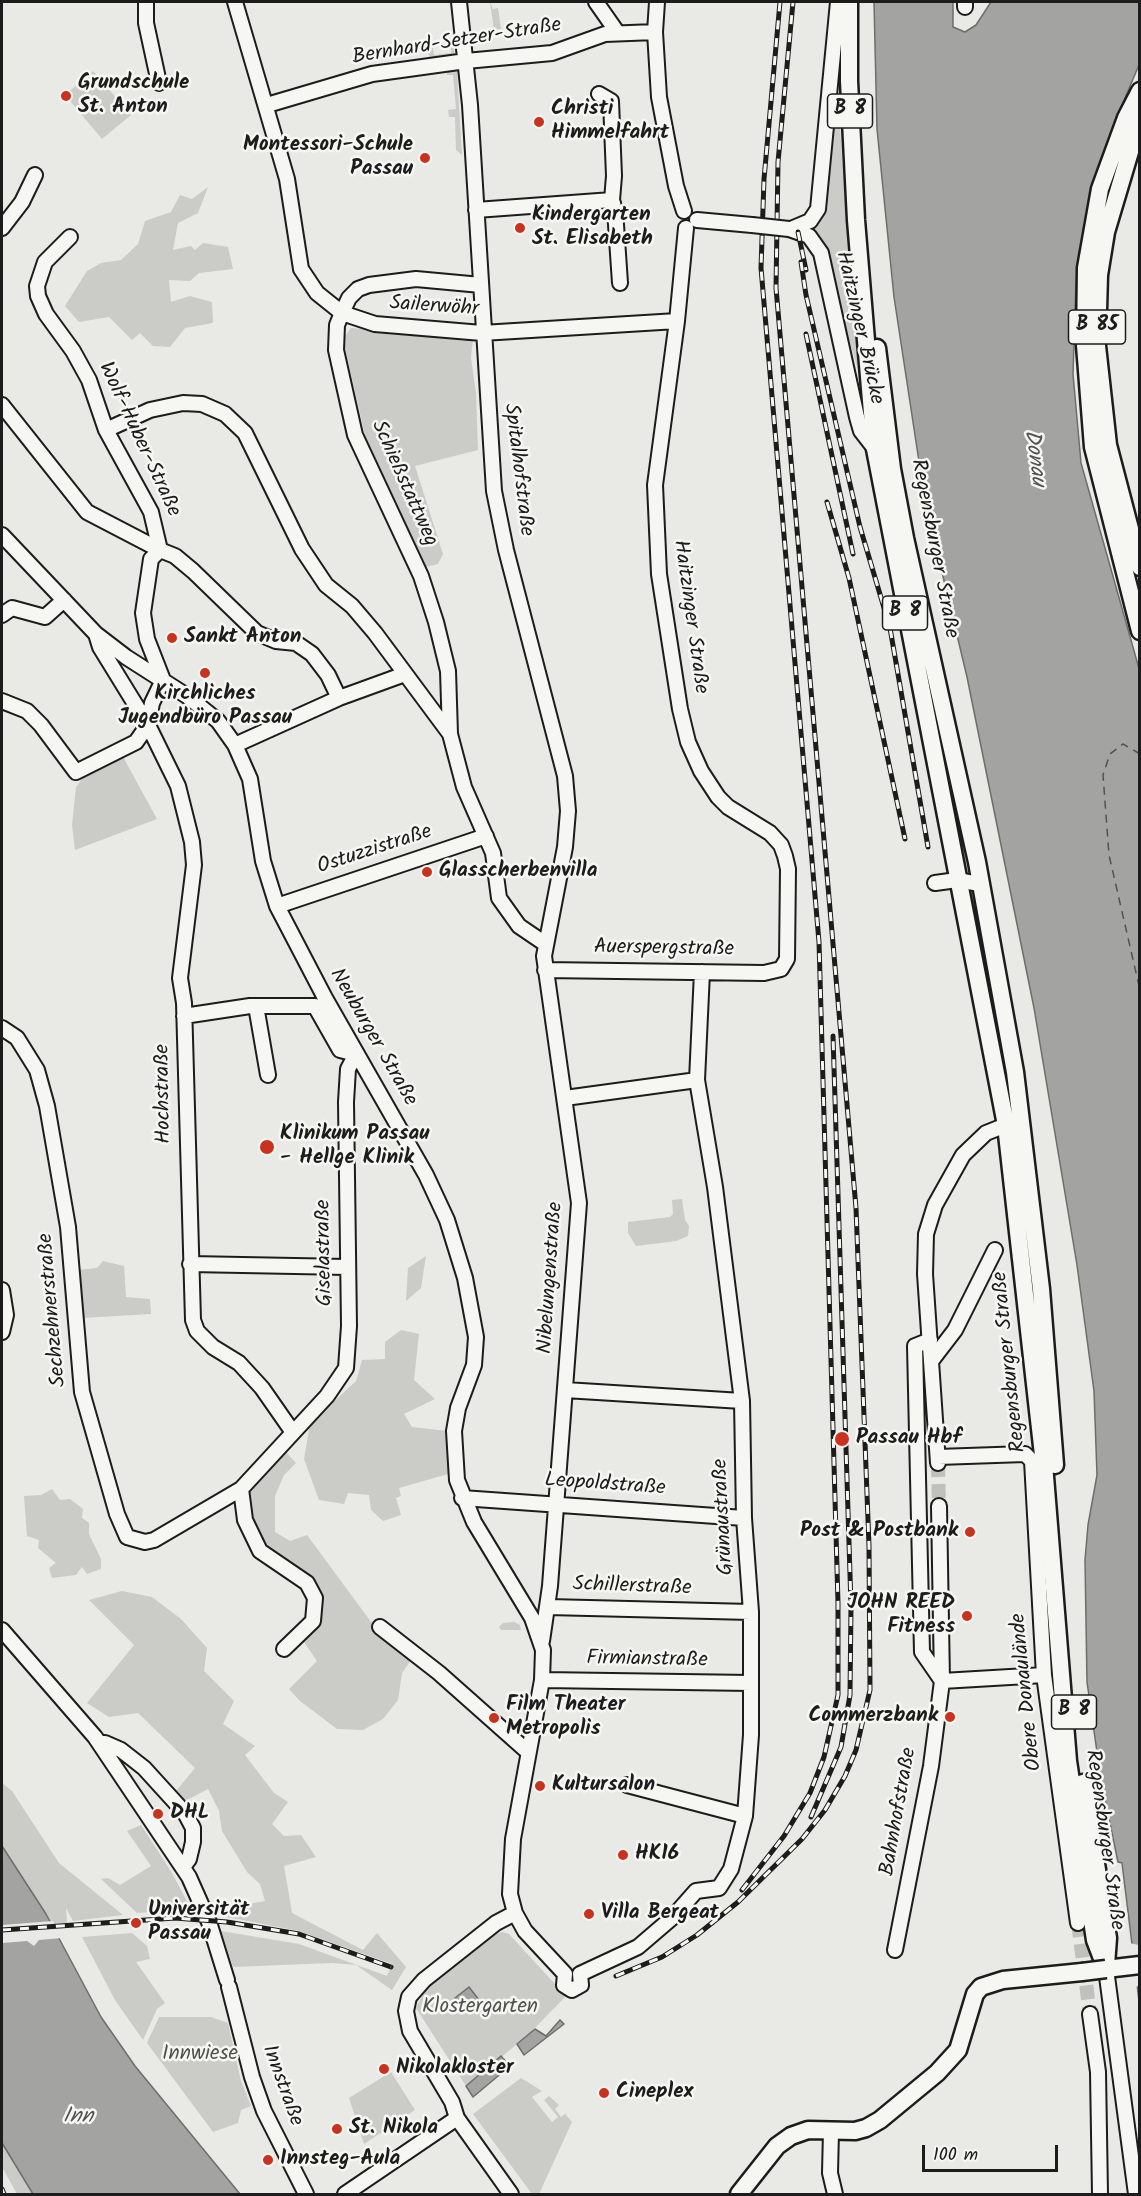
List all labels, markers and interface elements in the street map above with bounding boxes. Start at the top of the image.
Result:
street label: Bernhard-Setzer-Straße [351,14,563,72]
place label: Grundschule St. Anton [78,71,189,121]
marker: Grundschule St. Anton [59,89,73,103]
road number: B 8 [828,94,872,128]
place label: Christi Himmelfahrt [551,97,669,147]
marker: Christi Himmelfahrt [532,115,546,129]
place label: Montessori-Schule Passau [243,133,413,183]
marker: Montessori-Schule Passau [418,151,432,165]
place label: Kindergarten St. Elisabeth [532,203,653,253]
marker: Kindergarten St. Elisabeth [513,221,527,235]
street label: Haitzinger Brücke [828,249,888,407]
street label: Sailerwöhr [389,292,479,324]
road number: B 85 [1068,310,1126,344]
street label: Wolf-Huber-Straße [91,359,185,521]
street label: Spitalhofstraße [496,402,538,538]
street label: Schießstattweg [364,417,442,551]
water label: Donau [1016,428,1050,488]
street label: Regensburger Straße [903,457,963,641]
street label: Haitzinger Straße [666,538,712,696]
road number: B 8 [882,596,928,630]
place label: Sankt Anton [184,625,301,651]
marker: Sankt Anton [165,631,179,645]
marker: Kirchliches Jugendbüro Passau [198,666,212,680]
place label: Kirchliches Jugendbüro Passau [118,682,292,732]
street label: Ostuzzistraße [314,821,436,881]
place label: Glasscherbenvilla [439,859,597,885]
marker: Glasscherbenvilla [420,865,434,879]
street label: Auerspergstraße [594,936,734,964]
street label: Neuburger Straße [322,965,422,1111]
street label: Hochstraße [152,1044,178,1144]
place label: Klinikum Passau - Hellge Klinik [280,1122,429,1172]
marker: Klinikum Passau - Hellge Klinik [258,1138,276,1156]
street label: Giselastraße [312,1199,340,1307]
street label: Nibelungenstraße [534,1201,570,1355]
street label: Sechzehnerstraße [35,1232,73,1388]
street label: Regensburger Straße [989,1270,1033,1454]
place label: Passau Hbf [856,1426,962,1452]
marker: Passau Hbf [833,1430,851,1448]
street label: Grünaustraße [709,1458,741,1576]
street label: Leopoldstraße [544,1469,666,1503]
place label: Post & Postbank [800,1519,958,1545]
marker: Post & Postbank [963,1525,977,1539]
street label: Schillerstraße [572,1573,692,1603]
place label: JOHN REED Fitness [847,1591,955,1641]
marker: JOHN REED Fitness [960,1609,974,1623]
street label: Obere Donaulände [1007,1612,1049,1772]
street label: Firmianstraße [586,1647,708,1675]
place label: Film Theater Metropolis [506,1693,625,1743]
road number: B 8 [1052,1695,1096,1729]
place label: Commerzbank [809,1704,938,1730]
marker: Commerzbank [943,1710,957,1724]
marker: Film Theater Metropolis [487,1711,501,1725]
street label: Bahnhofstraße [876,1746,924,1878]
street label: Regensburger Straße [1078,1748,1128,1932]
place label: Kultursalon [552,1773,655,1799]
marker: Kultursalon [533,1779,547,1793]
place label: DHL [170,1801,209,1827]
marker: DHL [151,1807,165,1821]
place label: HK16 [635,1842,679,1868]
marker: HK16 [616,1848,630,1862]
place label: Universität Passau [148,1898,249,1948]
place label: Villa Bergeat [601,1901,719,1927]
marker: Villa Bergeat [582,1907,596,1921]
marker: Universität Passau [129,1916,143,1930]
park label: Klostergarten [422,1995,538,2021]
park label: Innwiese [162,2042,238,2068]
street label: Innstraße [255,2042,307,2130]
place label: Nikolakloster [396,2056,514,2082]
marker: Nikolakloster [377,2062,391,2076]
place label: Cineplex [616,2080,693,2106]
marker: Cineplex [597,2086,611,2100]
water label: Inn [63,2105,93,2131]
place label: St. Nikola [349,2116,438,2142]
marker: St. Nikola [330,2122,344,2136]
scale bar [925,2133,1062,2171]
text: 100 m [933,2141,978,2170]
place label: Innsteg-Aula [280,2147,400,2173]
marker: Innsteg-Aula [261,2153,275,2167]

